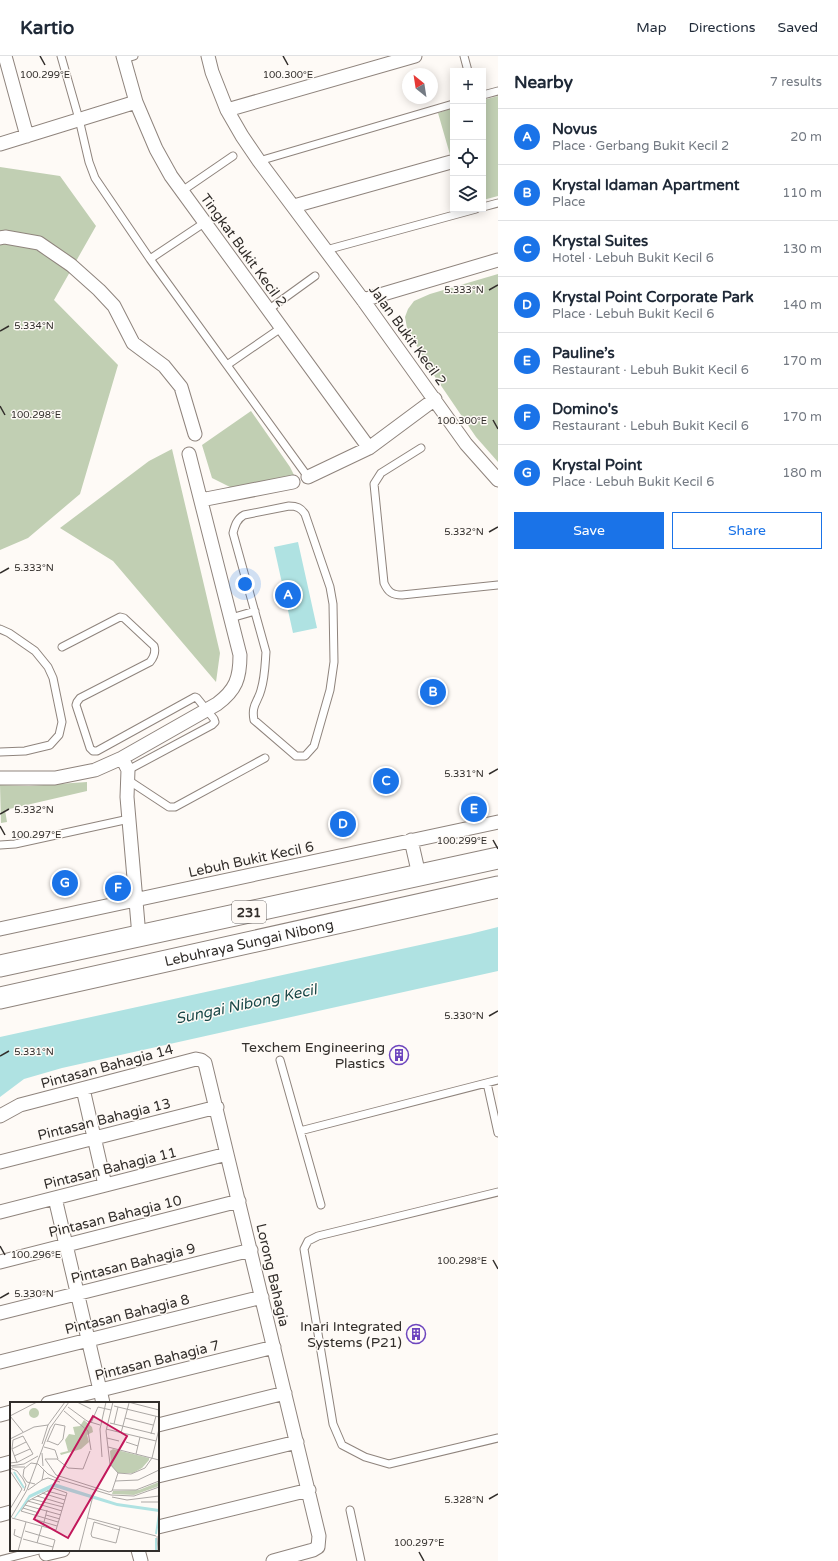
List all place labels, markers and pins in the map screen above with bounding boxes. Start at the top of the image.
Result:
pin: A [275,580,301,610]
pin: B [420,677,446,707]
pin: C [373,766,399,796]
pin: E [461,794,487,824]
pin: D [330,809,356,839]
pin: G [52,868,78,898]
pin: F [105,873,131,903]
place label: Texchem Engineering Plastics [241,1039,385,1072]
building icon: Texchem Engineering Plastics [388,1044,410,1066]
place label: Inari Integrated Systems (P21) [300,1318,402,1351]
building icon: Inari Integrated Systems (P21) [405,1323,427,1345]

